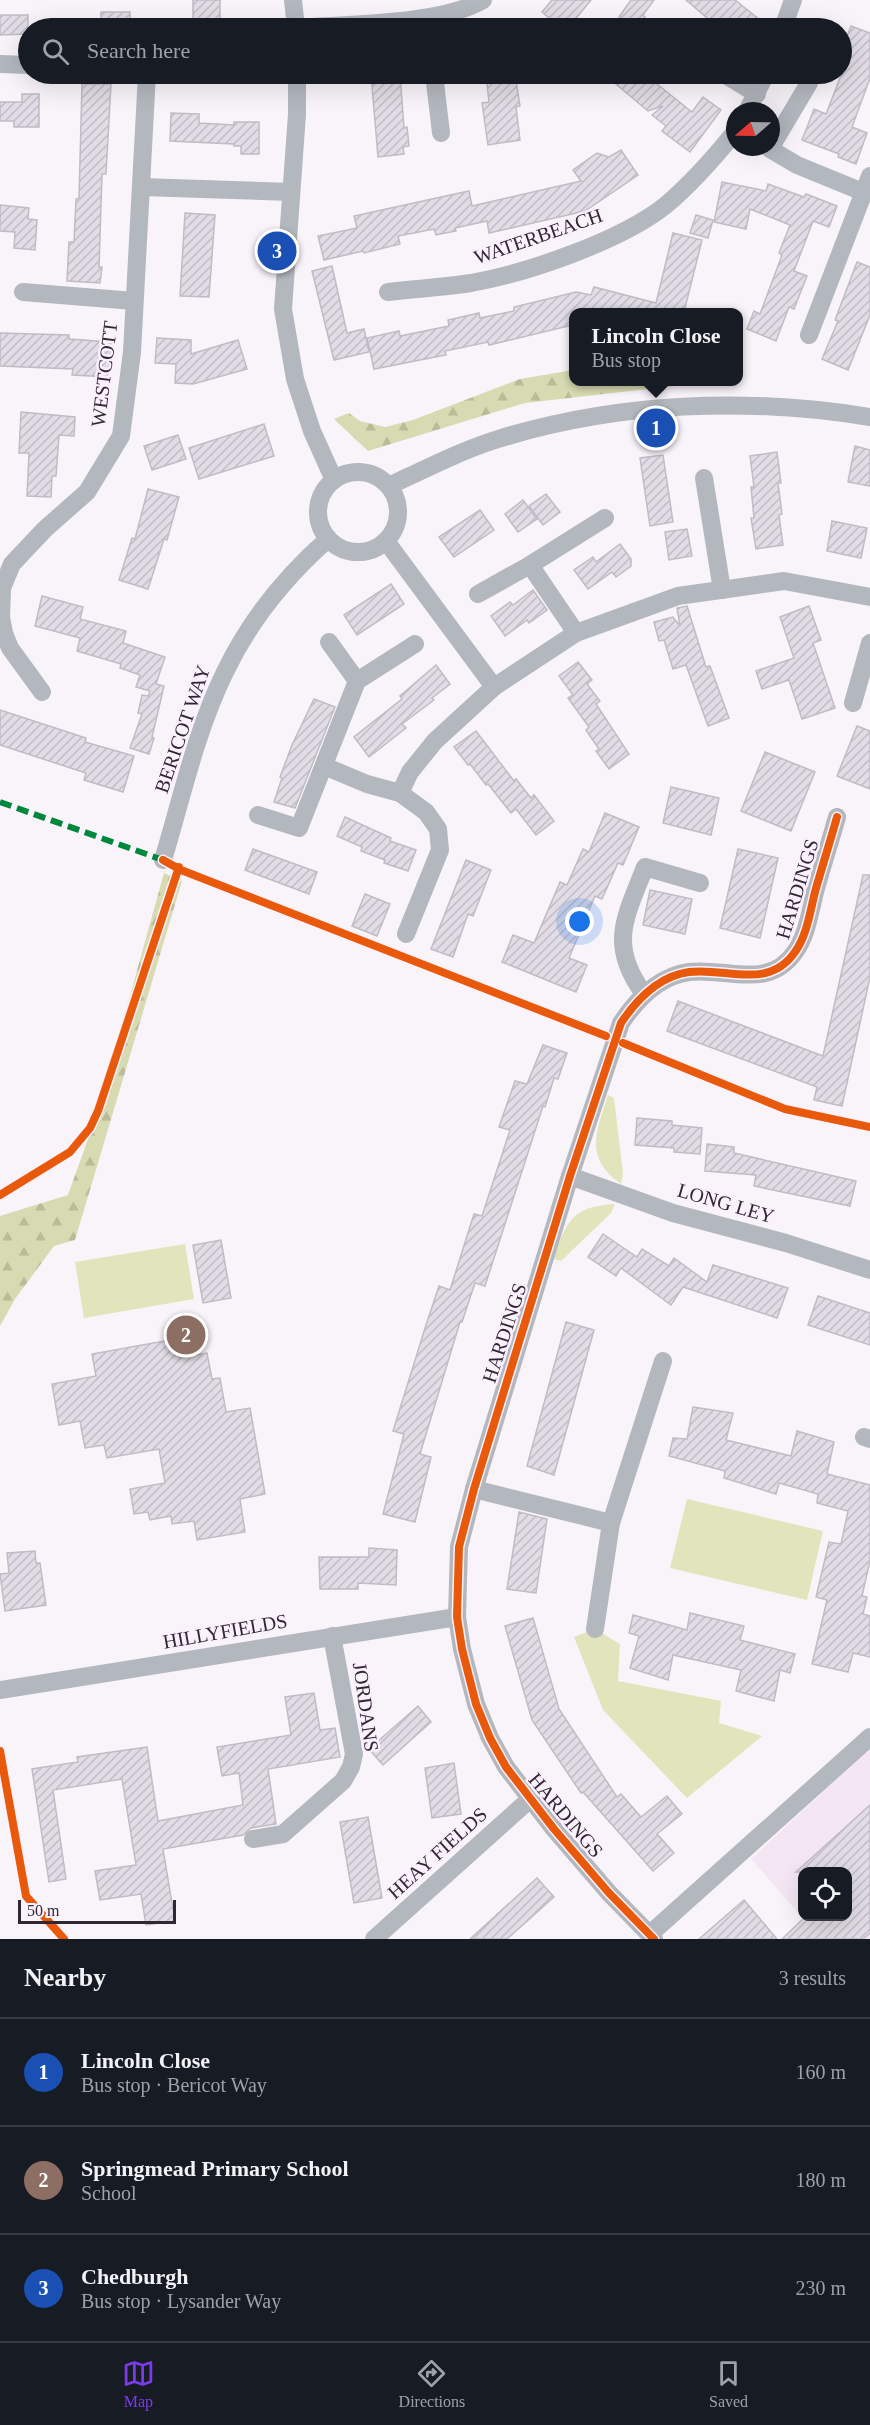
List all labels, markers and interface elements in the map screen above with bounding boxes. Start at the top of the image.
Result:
search box [18,18,852,84]
icon: search [39,35,72,68]
text: Search here [87,38,190,63]
north arrow [726,102,780,156]
street label: WATERBEACH [471,204,605,268]
pin: 3 [258,228,296,274]
popup [569,308,743,386]
street label: WESTCOTT [87,320,121,428]
text: Lincoln Close [592,323,720,348]
text: Bus stop [592,349,661,371]
pin: 1 [636,406,676,450]
street label: BERICOT WAY [150,662,214,796]
street label: HARDINGS [771,836,823,942]
your location [565,907,594,936]
street label: LONG LEY [675,1179,777,1227]
street label: HARDINGS [478,1280,530,1386]
pin: 2 [166,1312,206,1358]
street label: HILLYFIELDS [161,1609,289,1653]
street label: JORDANS [349,1661,383,1753]
street label: HARDINGS [524,1768,608,1862]
street label: HEAY FIELDS [383,1803,491,1903]
map controls [798,1867,852,1921]
button: locate [798,1867,852,1921]
scale bar [18,1897,176,1924]
text: 50 m [27,1902,59,1919]
text: Nearby [24,1963,106,1992]
text: 3 results [779,1967,846,1989]
text: Lincoln Close [81,2048,210,2073]
text: 1 [39,2061,49,2083]
text: 160 m [795,2061,846,2083]
text: Bus stop · Bericot Way [81,2074,267,2096]
text: Springmead Primary School [81,2156,349,2181]
text: 2 [39,2169,49,2191]
text: 180 m [795,2169,846,2191]
text: School [81,2182,137,2204]
text: Chedburgh [81,2264,189,2289]
text: 3 [39,2277,49,2299]
text: 230 m [795,2277,846,2299]
text: Bus stop · Lysander Way [81,2290,281,2312]
tab: Map [122,2357,155,2411]
tab: Directions [399,2357,465,2411]
tab: Saved [709,2357,748,2411]

